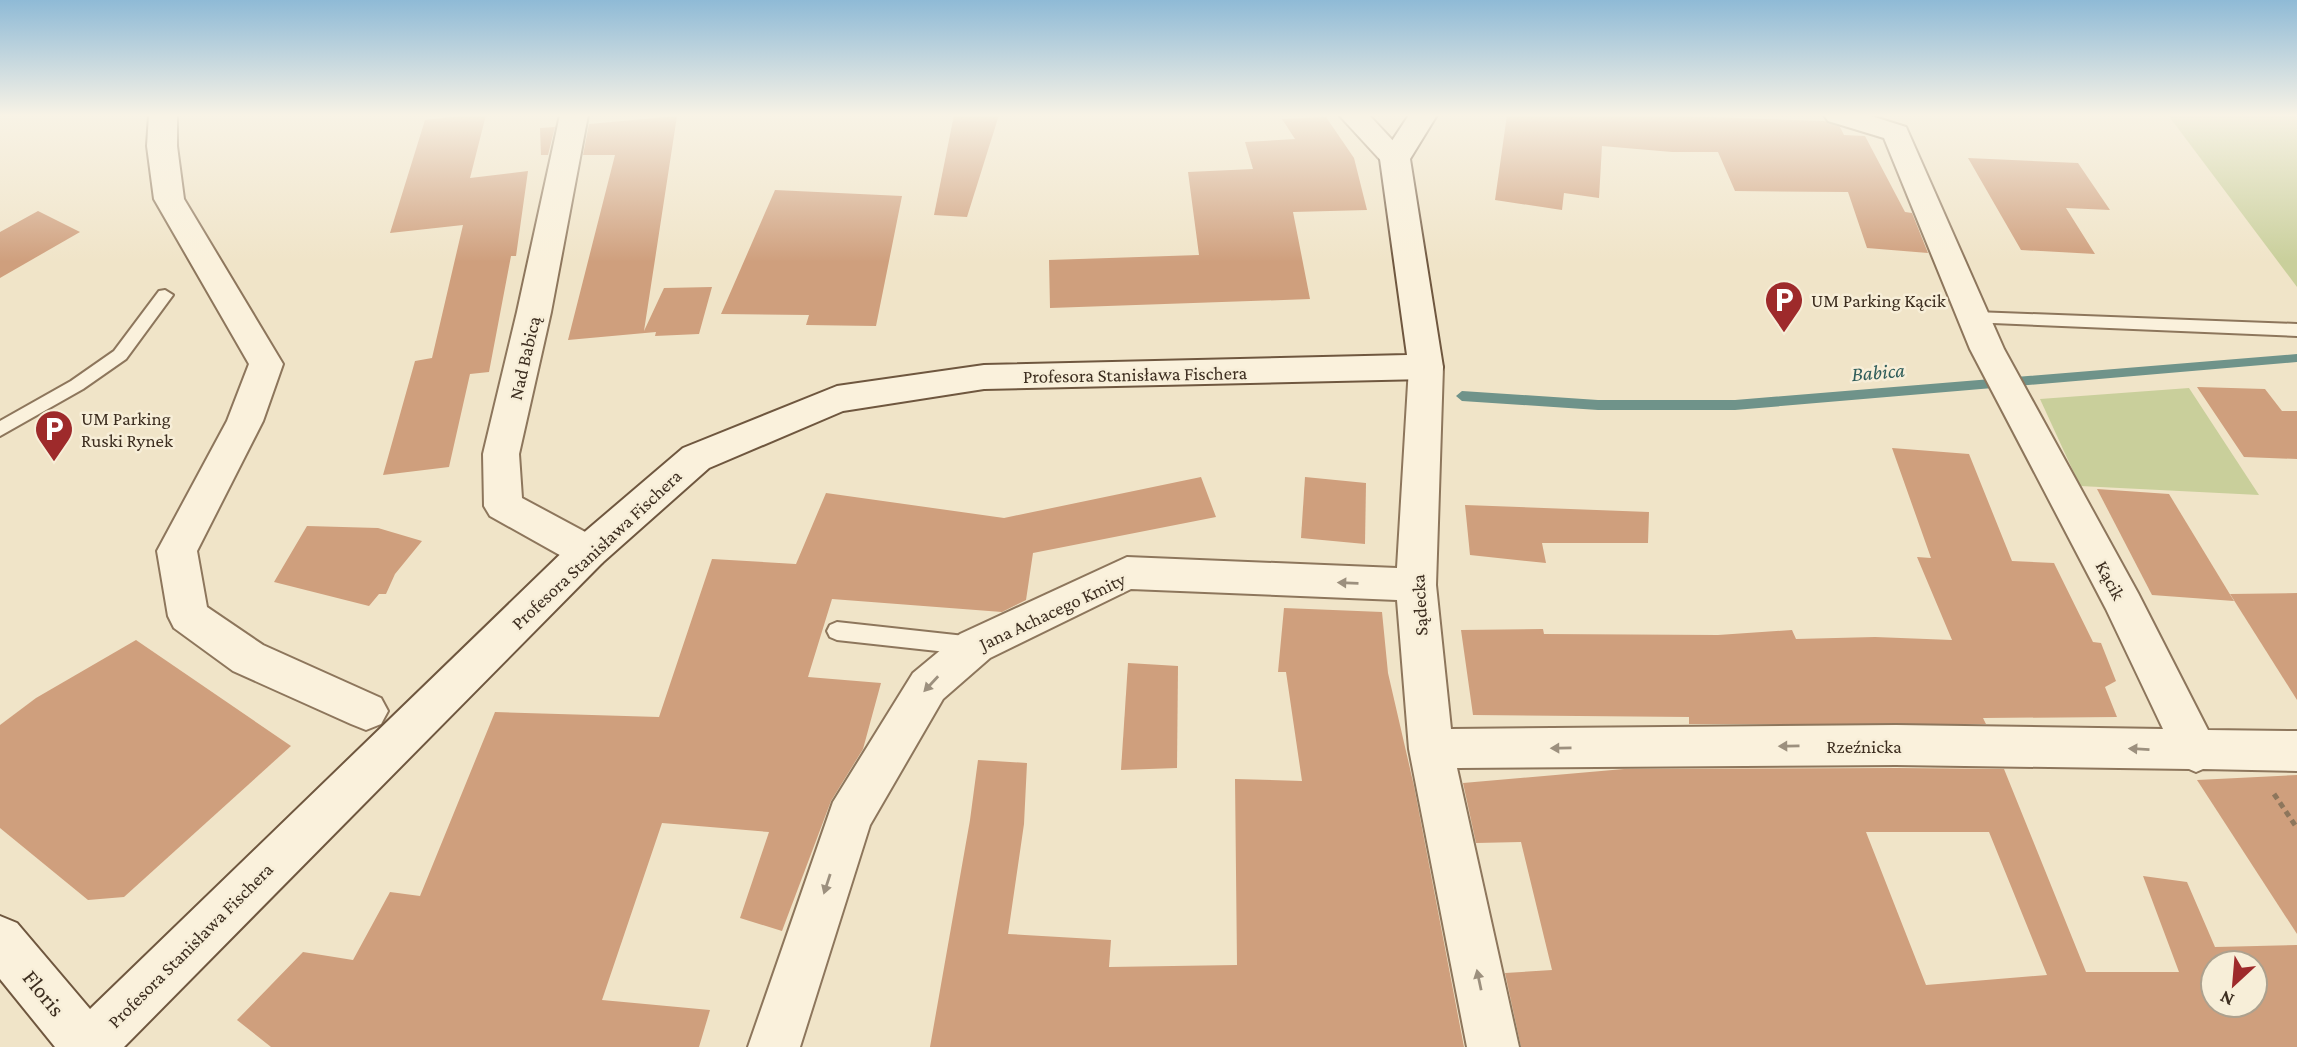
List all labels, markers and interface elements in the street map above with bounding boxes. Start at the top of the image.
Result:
parking icon: UM Parking Kącik [1763,279,1805,334]
place label: UM Parking Kącik [1811,290,1947,311]
street label: Nad Babicą [505,314,544,402]
water label: Babica [1850,358,1906,386]
street label: Profesora Stanisława Fischera [1023,362,1248,387]
parking icon: UM Parking Ruski Rynek [33,408,75,463]
place label: UM Parking Ruski Rynek [81,408,174,451]
street label: Profesora Stanisława Fischera [507,465,686,634]
street label: Kącik [2092,557,2130,604]
street label: Jana Achacego Kmity [974,568,1129,655]
street label: Sądecka [1407,573,1432,636]
one-way arrow [1337,577,1359,588]
one-way arrow [923,676,940,693]
street label: Rzeźnicka [1826,736,1902,757]
one-way arrow [1778,740,1800,752]
one-way arrow [1550,742,1572,754]
one-way arrow [2127,743,2149,754]
street label: Profesora Stanisława Fischera [104,858,277,1032]
one-way arrow [821,874,832,895]
north arrow [2199,949,2269,1019]
street label: Floris [18,965,70,1021]
one-way arrow [1473,969,1484,991]
text: N [2216,987,2237,1011]

